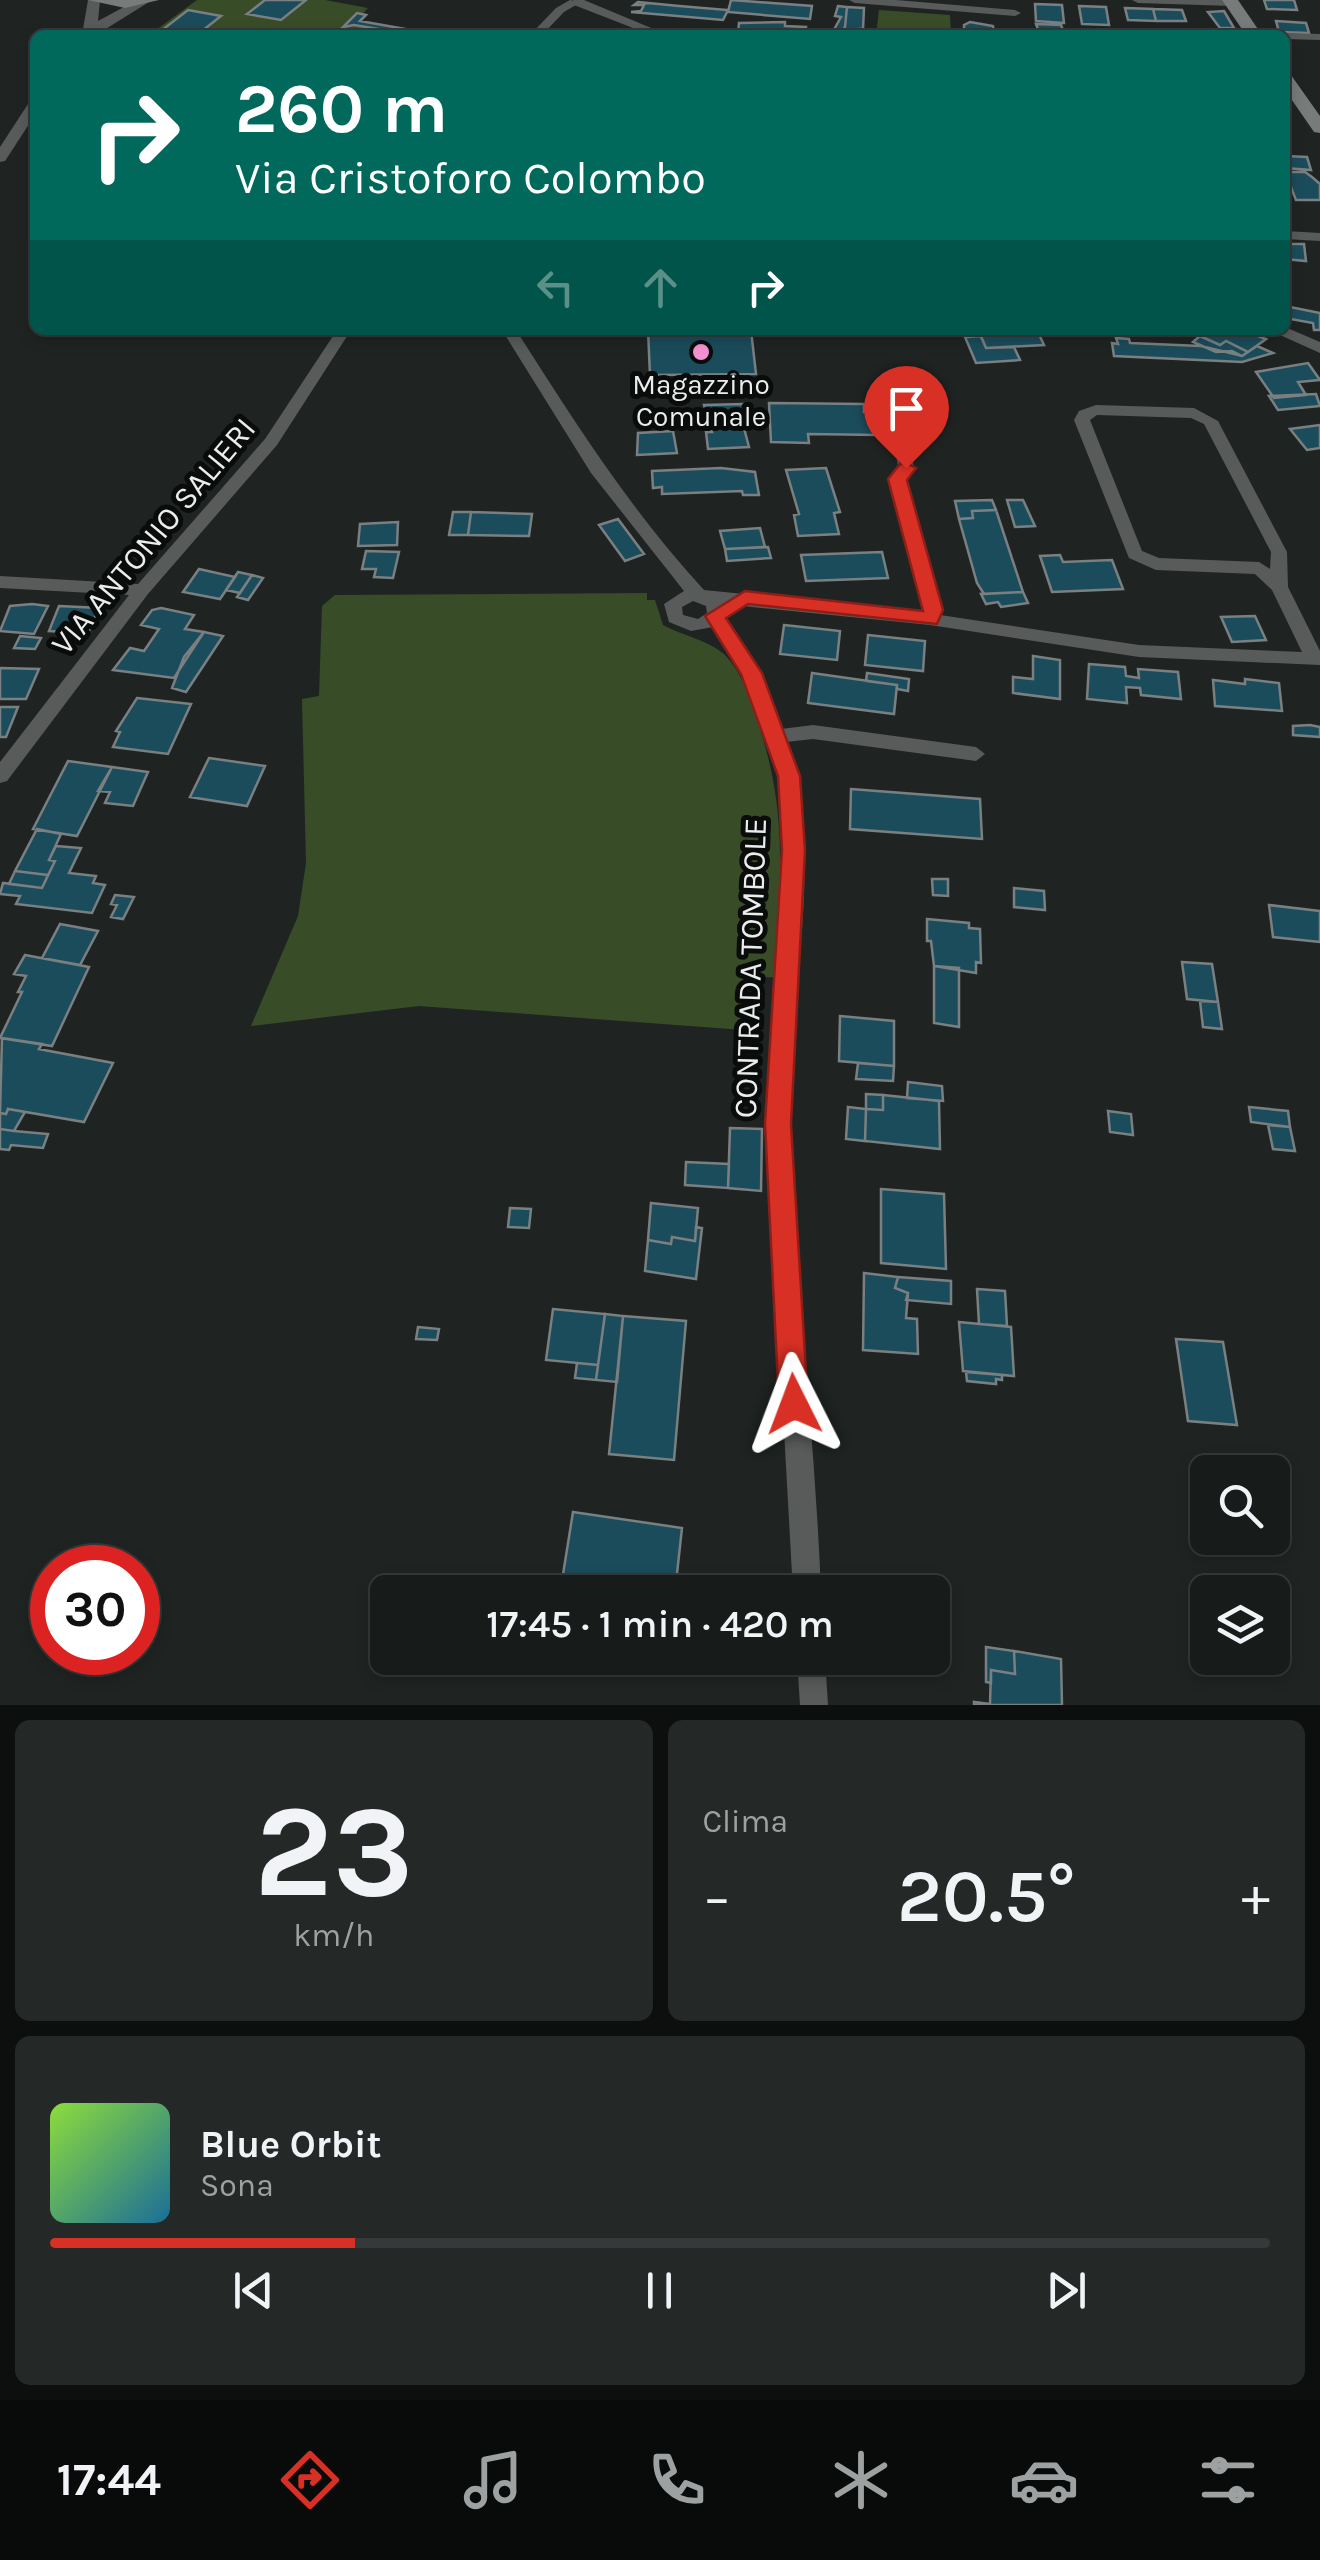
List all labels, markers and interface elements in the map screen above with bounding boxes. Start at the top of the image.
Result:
text: 260 m [235,68,448,150]
icon: right [70,70,200,200]
text: Via Cristoforo Colombo [235,152,706,204]
icon: left [528,260,583,315]
icon: ahead [633,260,688,315]
icon: right [738,260,793,315]
marker: Magazzino Comunale [690,341,712,363]
pin [864,366,949,469]
place label: Magazzino Comunale [632,368,770,433]
icon: arrive [879,381,934,436]
street label: VIA ANTONIO SALIERI [44,411,263,662]
street label: CONTRADA TOMBOLE [727,817,774,1119]
position arrow [742,1352,846,1456]
map controls [1190,1455,1290,1675]
button: search [1190,1455,1290,1555]
speed limit sign: 30 [30,1545,160,1675]
button: layers [1190,1575,1290,1675]
text: 17:45 · 1 min · 420 m [486,1602,834,1647]
text: 23 [254,1776,414,1928]
text: Clima [703,1803,788,1840]
text: 20.5° [897,1852,1075,1940]
text: − [703,1865,731,1929]
text: + [1241,1865,1270,1929]
text: km/h [293,1917,374,1954]
text: Blue Orbit [200,2122,381,2167]
text: Sona [200,2167,274,2204]
icon: previous [226,2263,281,2318]
icon: pause [632,2263,687,2318]
icon: next [1039,2263,1094,2318]
icon: directions [275,2445,345,2515]
icon: music [458,2445,528,2515]
icon: phone [642,2445,712,2515]
icon: climate [826,2445,896,2515]
icon: car [1009,2445,1079,2515]
icon: filters [1193,2445,1263,2515]
text: 17:44 [57,2454,161,2506]

